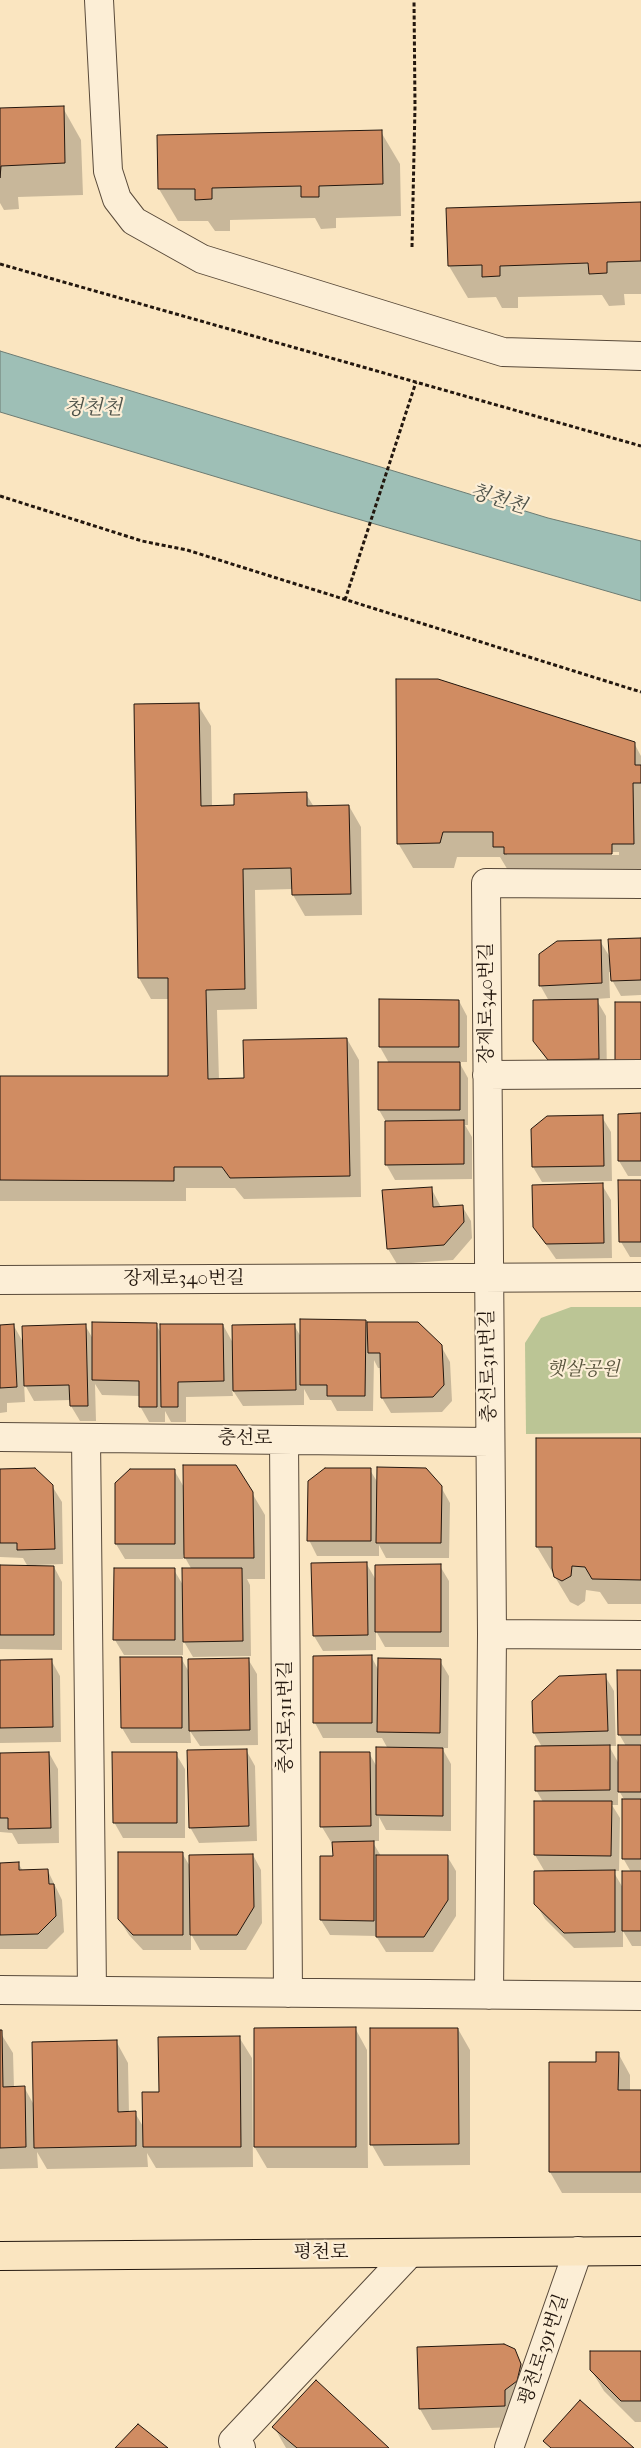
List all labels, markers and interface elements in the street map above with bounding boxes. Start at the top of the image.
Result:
water label: 청천천 [64,397,122,421]
water label: 청천천 [467,480,529,520]
street label: 장제로340번길 [476,942,498,1064]
street label: 장제로340번길 [123,1268,245,1290]
street label: 충선로311번길 [477,1309,501,1423]
park label: 햇살공원 [546,1359,620,1381]
street label: 충선로 [217,1427,273,1451]
street label: 충선로311번길 [275,1660,297,1774]
street label: 평천로 [293,2242,349,2264]
street label: 평천로391번길 [514,2291,574,2409]

